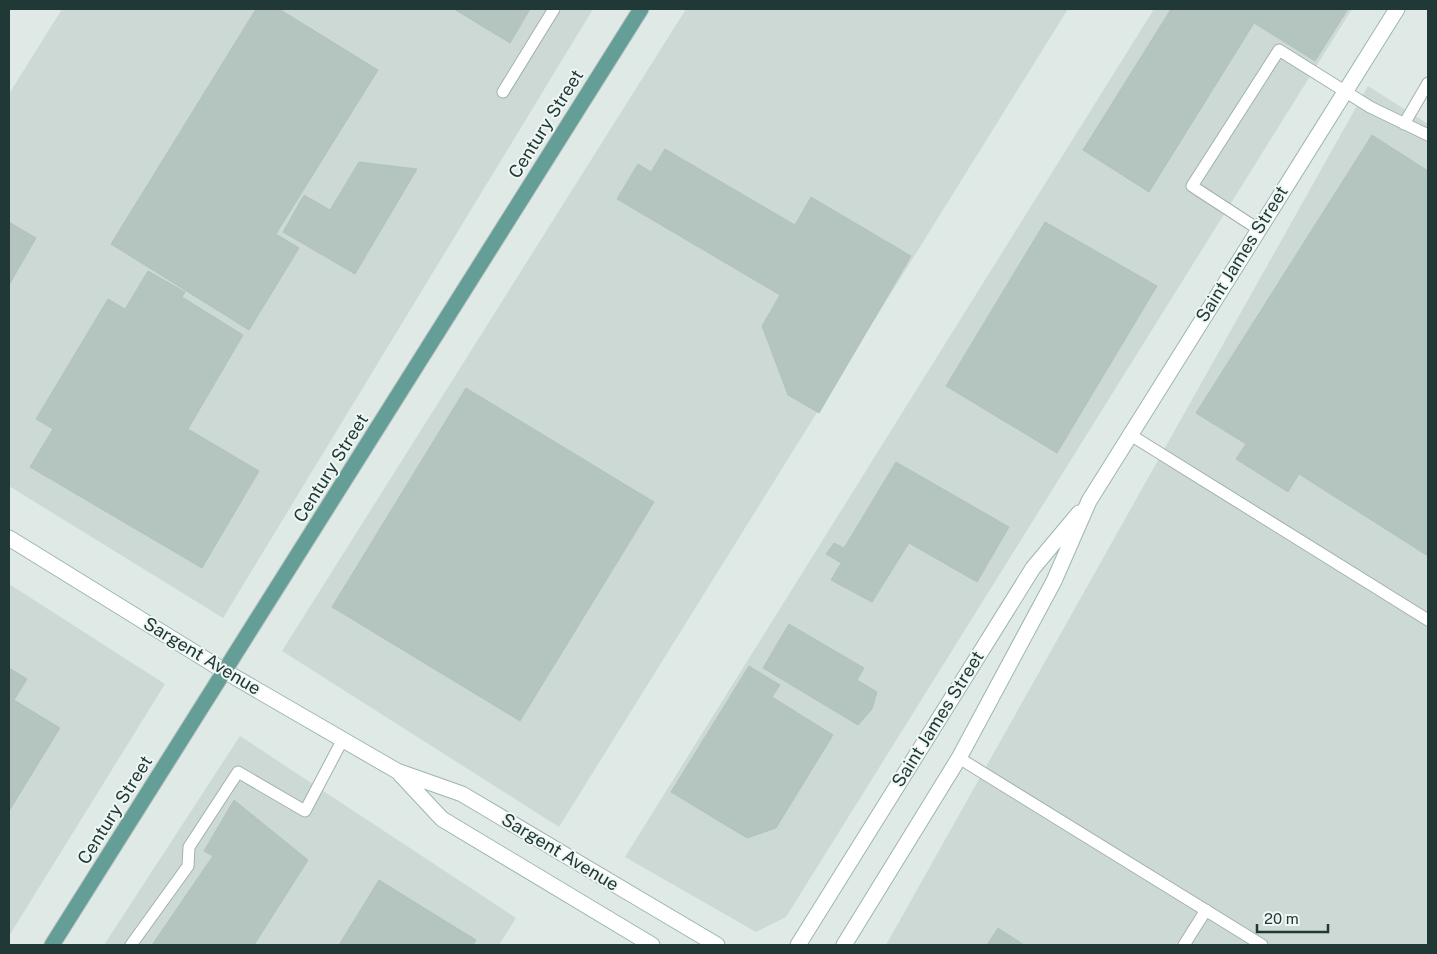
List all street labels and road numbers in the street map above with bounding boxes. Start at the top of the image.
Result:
street label: Century Street [504,66,587,182]
street label: Saint James Street [1191,182,1292,326]
street label: Century Street [289,410,372,526]
street label: Sargent Avenue [140,612,265,699]
street label: Saint James Street [887,647,988,791]
street label: Century Street [73,752,156,868]
street label: Sargent Avenue [498,808,623,895]

